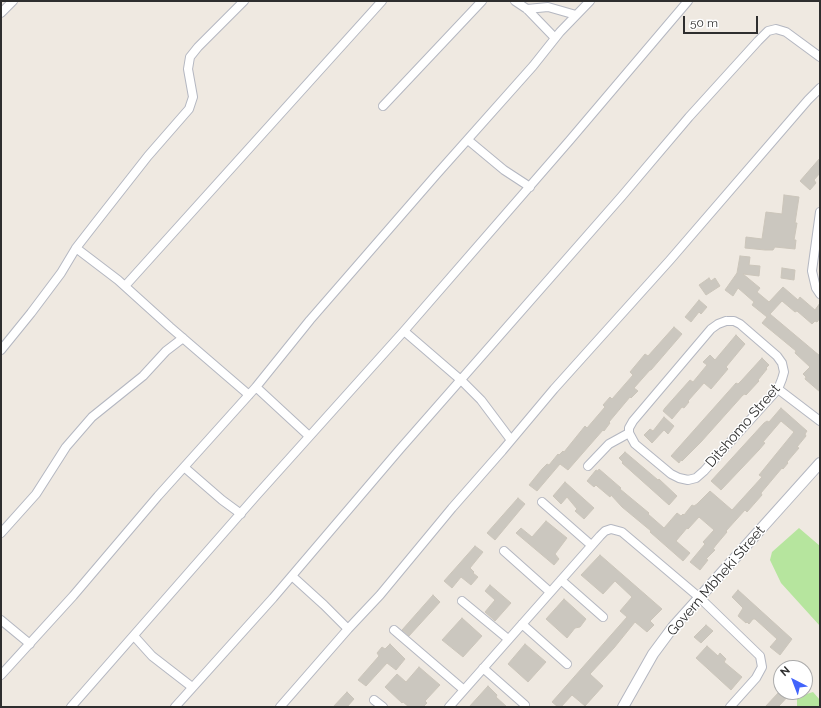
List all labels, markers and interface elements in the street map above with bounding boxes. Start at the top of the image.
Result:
scale bar [685,8,760,34]
text: 50 m [690,16,718,30]
street label: Ditshomo Street [702,381,784,471]
street label: Govern Mbheki Street [664,523,768,639]
north arrow [773,660,813,700]
text: N [778,664,793,679]

